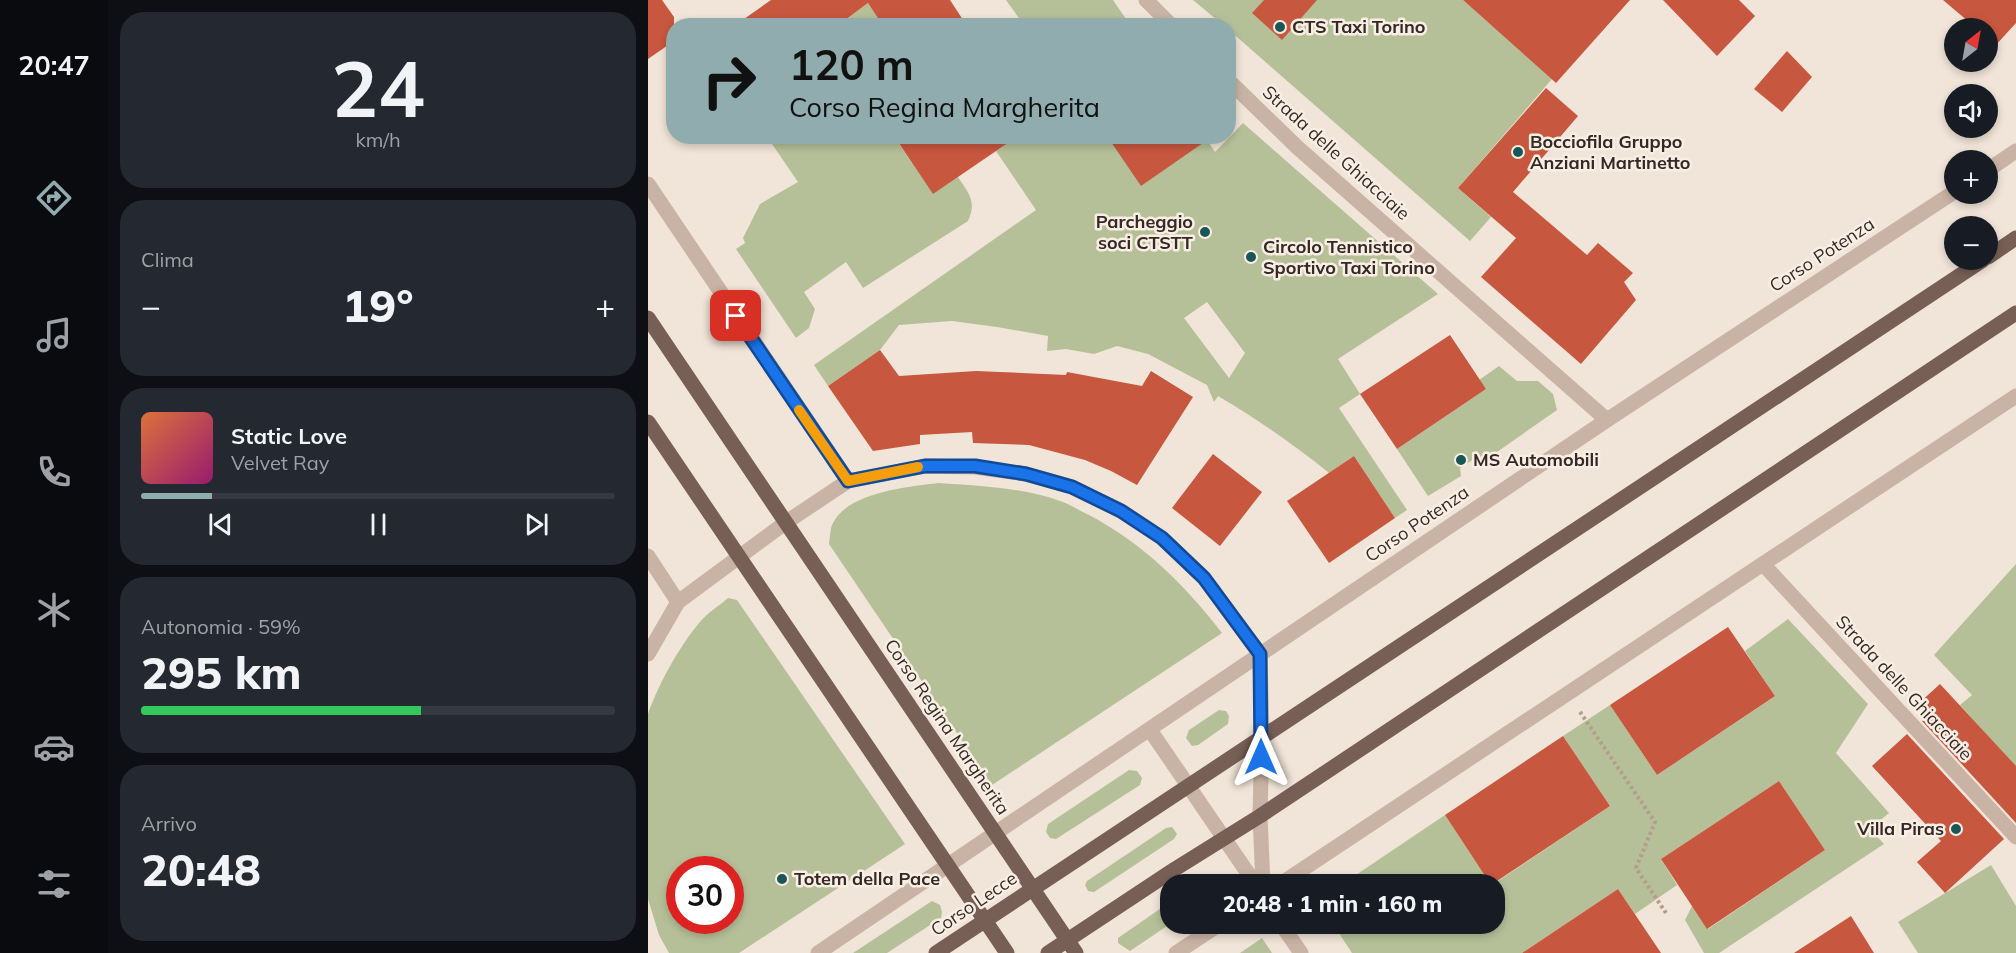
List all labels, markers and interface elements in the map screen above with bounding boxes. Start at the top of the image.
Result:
place label: CTS Taxi Torino [1292,15,1426,38]
north arrow [1944,18,1998,72]
map controls [1944,18,1998,270]
marker: CTS Taxi Torino [1273,20,1287,34]
text: 120 m [789,38,914,91]
text: 24 [331,39,425,137]
icon: right [690,42,768,120]
text: 20:47 [18,48,90,82]
street label: Strada delle Ghiacciaie [1258,80,1415,225]
button: sound [1944,84,1998,138]
text: Corso Regina Margherita [789,90,1100,124]
text: km/h [355,127,401,152]
place label: Bocciofila Gruppo Anziani Martinetto [1530,130,1690,174]
marker: Bocciofila Gruppo Anziani Martinetto [1511,145,1525,159]
button: + [1944,150,1998,204]
icon: directions [33,177,75,219]
place label: Parcheggio soci CTSTT [1096,210,1193,254]
street label: Corso Potenza [1765,212,1878,297]
button: − [1944,216,1998,270]
marker: Parcheggio soci CTSTT [1198,225,1212,239]
place label: Circolo Tennistico Sportivo Taxi Torino [1263,235,1435,279]
text: Clima [141,247,194,272]
marker: Circolo Tennistico Sportivo Taxi Torino [1244,250,1258,264]
text: 19° [342,277,414,333]
text: − [141,285,161,326]
text: + [595,285,615,326]
pin [710,290,761,341]
icon: arrive [719,299,752,332]
icon: music [33,314,75,356]
text: Static Love [231,422,347,450]
place label: MS Automobili [1473,448,1599,471]
text: Velvet Ray [231,450,329,475]
icon: phone [33,451,75,493]
marker: MS Automobili [1454,453,1468,467]
street label: Corso Potenza [1360,480,1473,567]
icon: previous [204,508,237,541]
icon: pause [362,508,395,541]
icon: next [520,508,553,541]
icon: climate [33,589,75,631]
street label: Strada delle Ghiacciaie [1831,610,1978,765]
text: Autonomia · 59% [141,614,301,639]
street label: Corso Regina Margherita [880,634,1015,819]
text: 295 km [141,644,302,700]
position arrow [1229,725,1293,789]
icon: car [33,726,75,768]
text: Arrivo [141,811,197,836]
place label: Villa Piras [1856,817,1944,840]
marker: Villa Piras [1949,822,1963,836]
text: 20:48 [141,841,261,897]
speed limit sign: 30 [666,856,744,934]
icon: filters [33,863,75,905]
street label: Corso Lecce [926,866,1021,941]
place label: Totem della Pace [794,867,940,890]
marker: Totem della Pace [775,872,789,886]
text: 20:48 · 1 min · 160 m [1223,890,1442,918]

